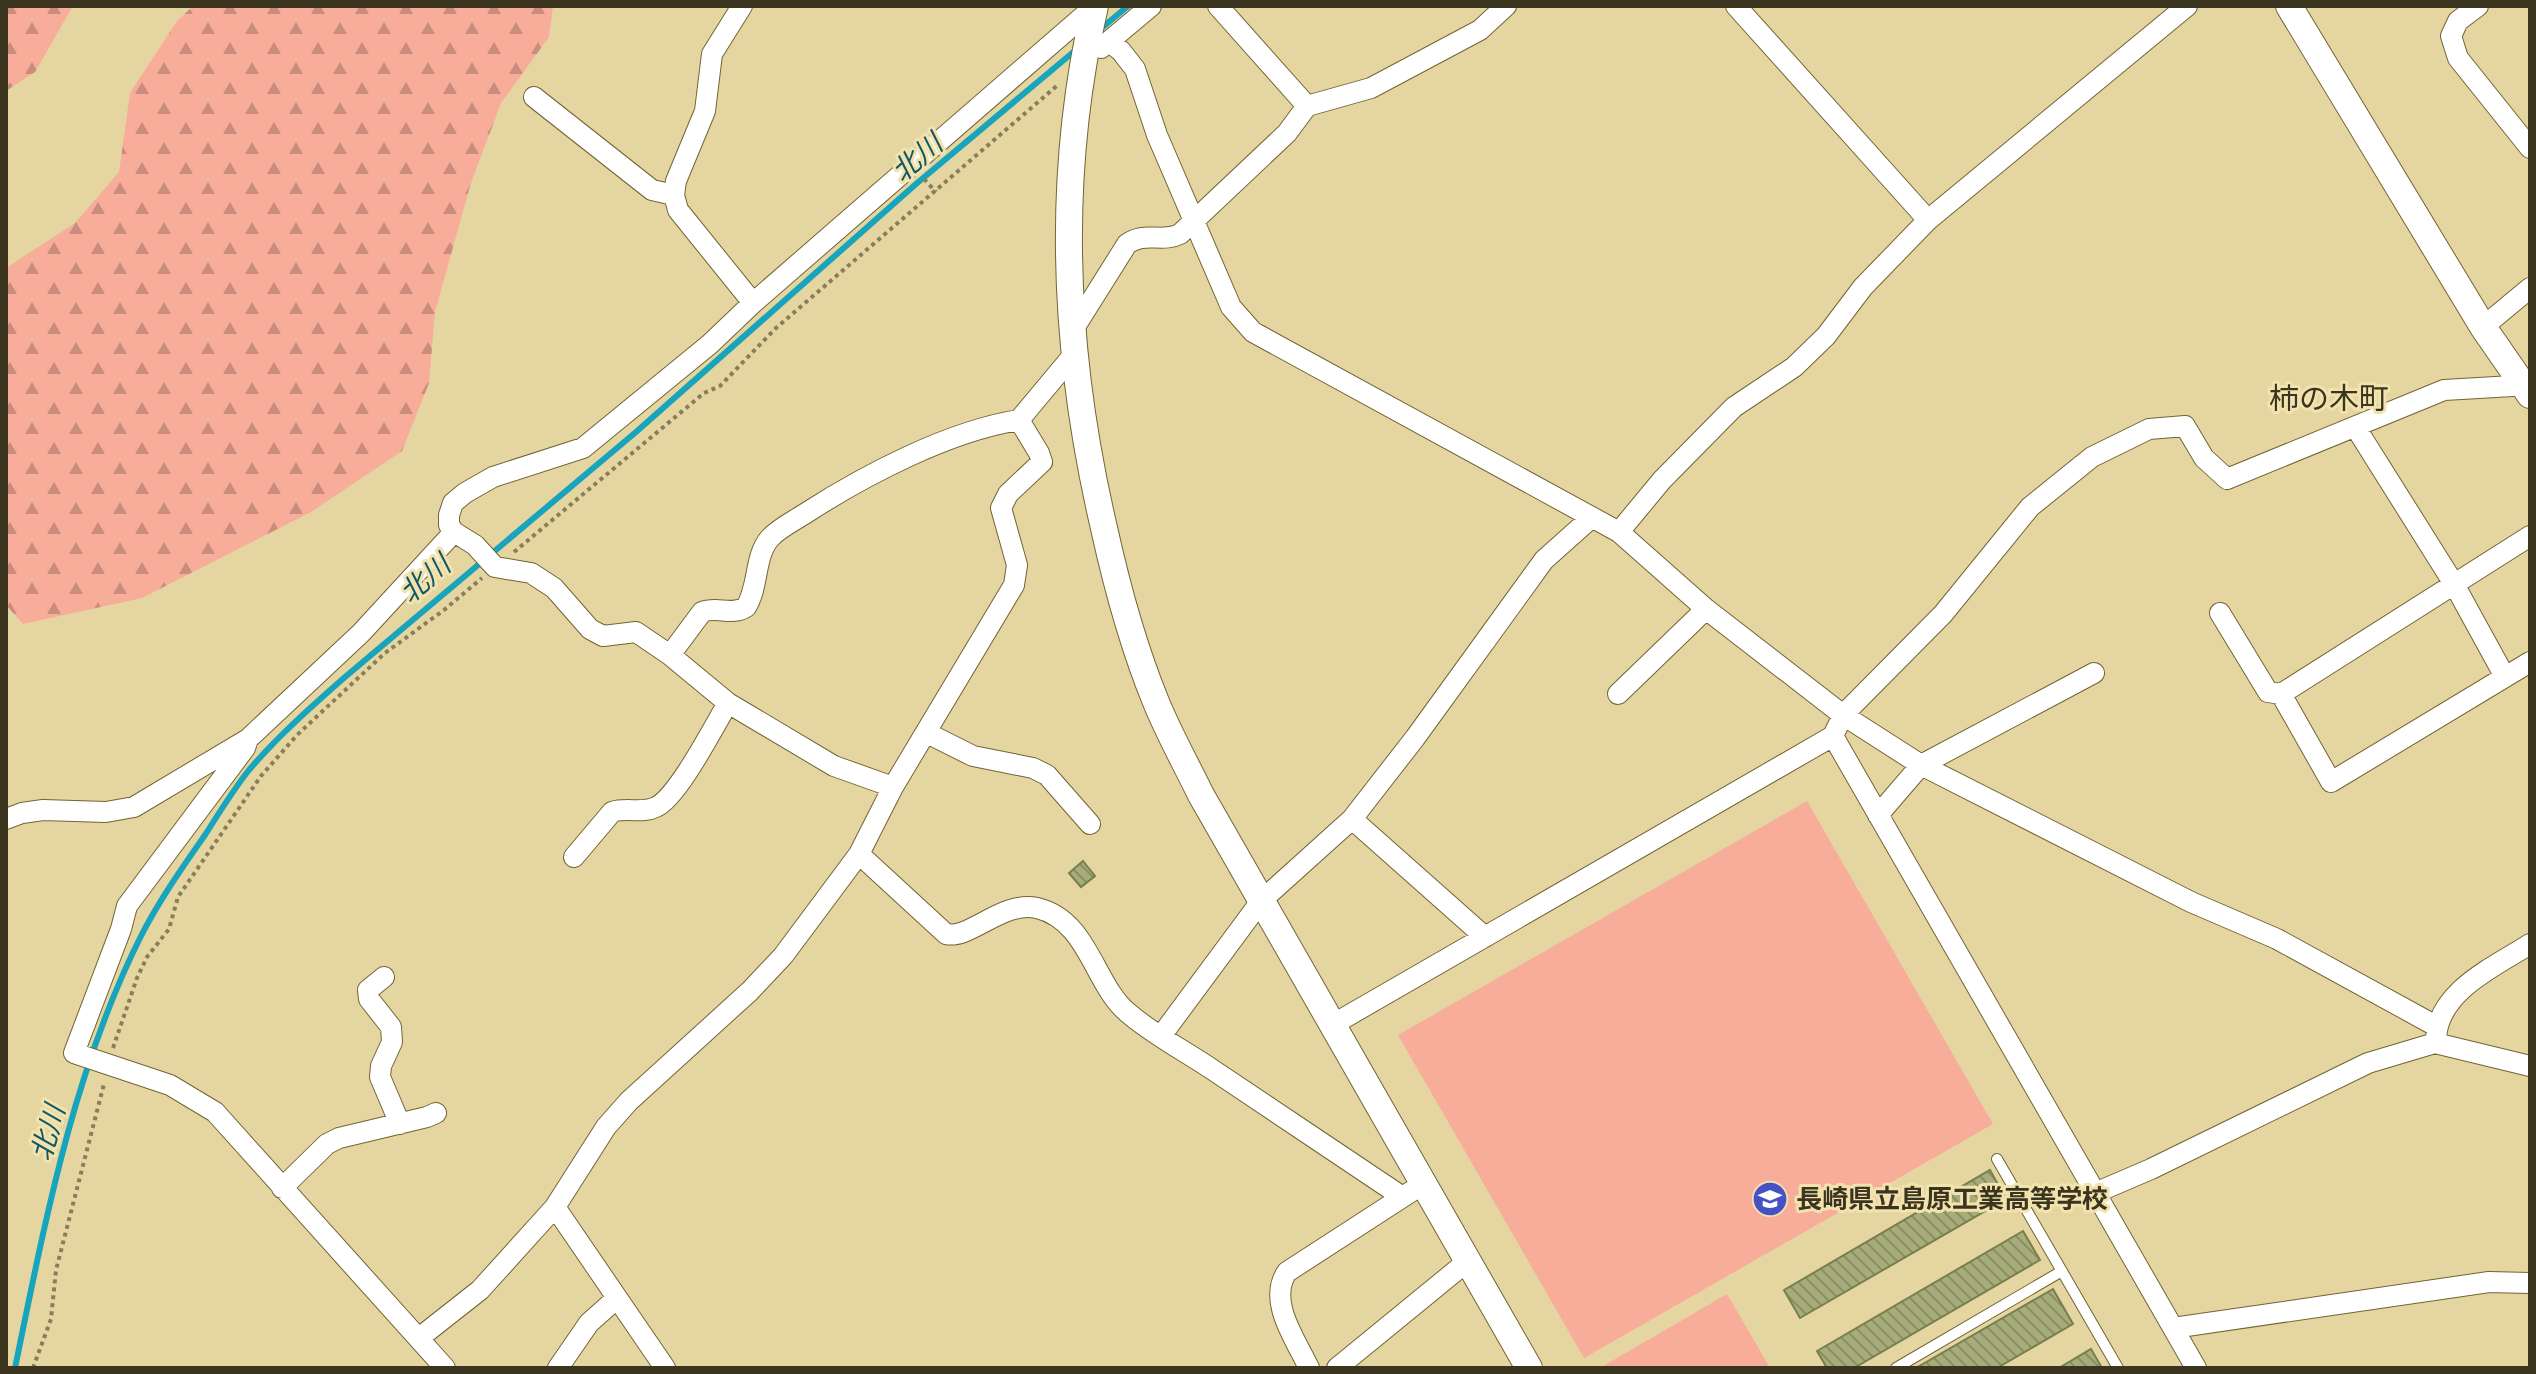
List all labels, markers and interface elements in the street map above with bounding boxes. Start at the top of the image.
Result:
water label: 北川 [886,126,951,188]
district label: 柿の木町 [2269,382,2389,415]
water label: 北川 [394,547,459,609]
water label: 北川 [25,1099,71,1164]
school or university icon: 長崎県立島原工業高等学校 [1751,1180,1789,1218]
place label: 長崎県立島原工業高等学校 [1796,1184,2108,1214]

